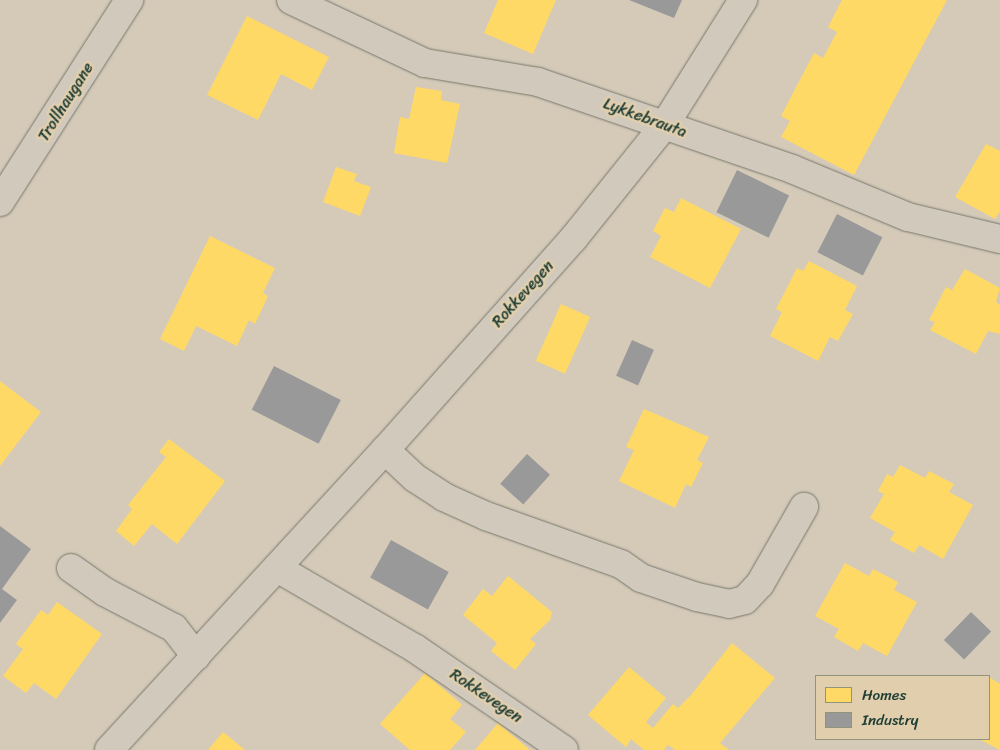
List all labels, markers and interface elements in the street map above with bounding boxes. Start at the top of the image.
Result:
street label: Trollhaugane [34,59,98,145]
street label: Lykkebrauta [601,94,689,142]
street label: Rokkevegen [488,257,558,331]
street label: Rokkevegen [446,665,526,727]
legend [815,675,990,740]
text: Homes [862,682,906,708]
text: Industry [862,707,919,733]

